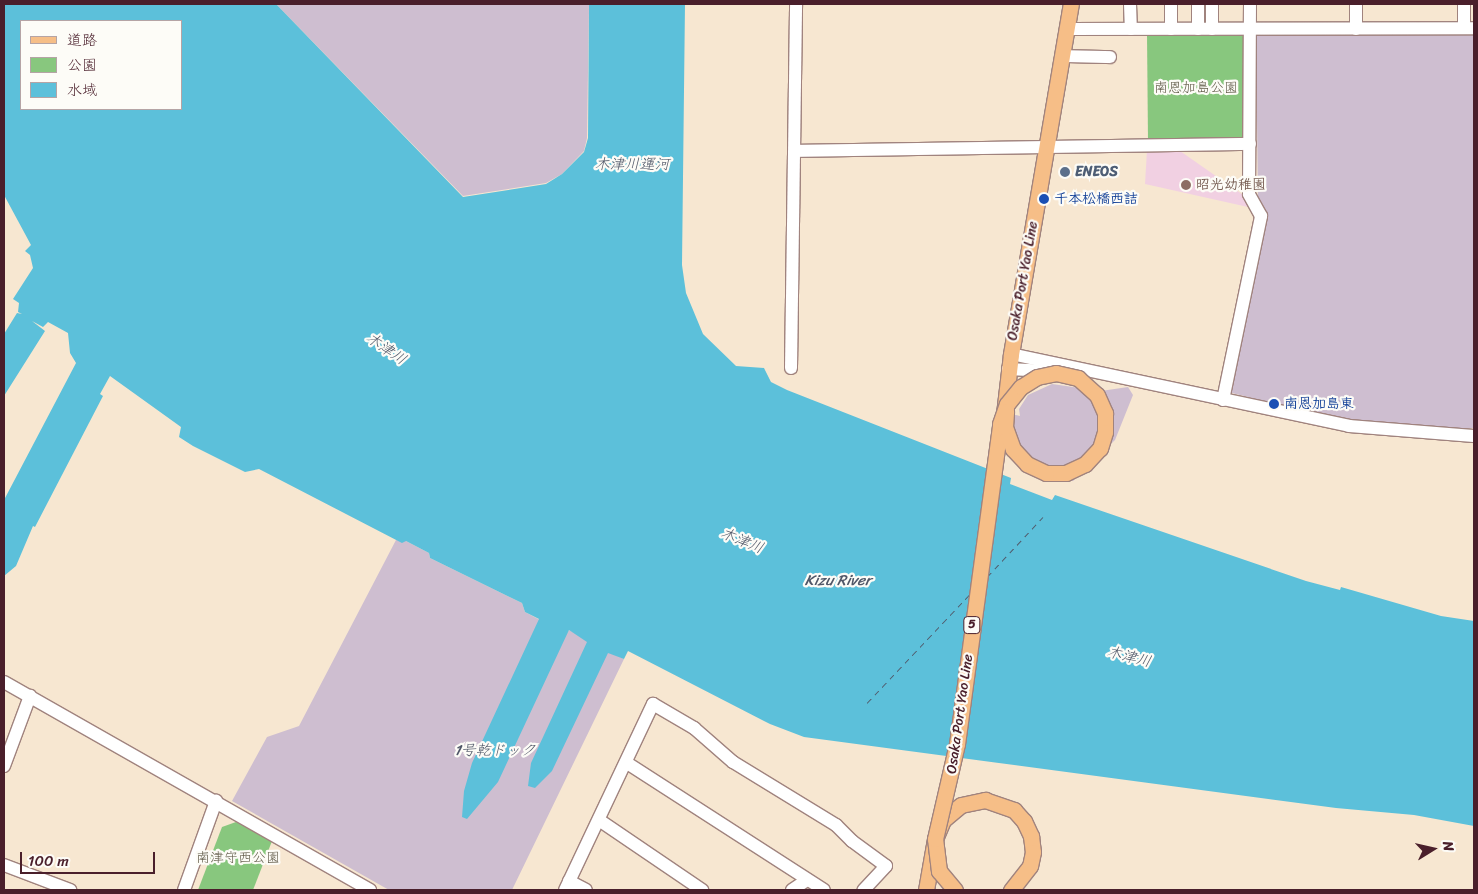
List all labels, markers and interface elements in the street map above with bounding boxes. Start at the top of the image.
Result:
legend [20,20,182,110]
text: 道路 [67,27,97,53]
text: 公園 [67,52,97,78]
text: 水域 [67,77,97,103]
park label: 南恩加島公園 [1154,80,1238,96]
water label: 木津川運河 [595,156,669,174]
place label: ENEOS [1075,164,1118,180]
marker: ENEOS [1059,166,1071,178]
place label: 昭光幼稚園 [1196,177,1266,193]
marker: 昭光幼稚園 [1180,179,1192,191]
place label: 千本松橋西詰 [1054,191,1138,207]
marker: 千本松橋西詰 [1038,193,1050,205]
street label: Osaka Port Yao Line [1004,220,1042,342]
water label: 木津川 [362,329,410,369]
place label: 南恩加島東 [1284,396,1354,412]
marker: 南恩加島東 [1268,398,1280,410]
water label: 木津川 [718,524,766,558]
water label: Kizu River [805,572,871,590]
road number: 5 [963,616,981,634]
water label: 木津川 [1105,643,1153,671]
street label: Osaka Port Yao Line [943,653,977,775]
water label: 1号乾ドック [454,742,536,760]
north arrow [1408,824,1458,874]
text: N [1435,839,1461,853]
scale bar [22,842,158,874]
text: 100 m [28,848,69,874]
park label: 南津守西公園 [196,850,280,866]

